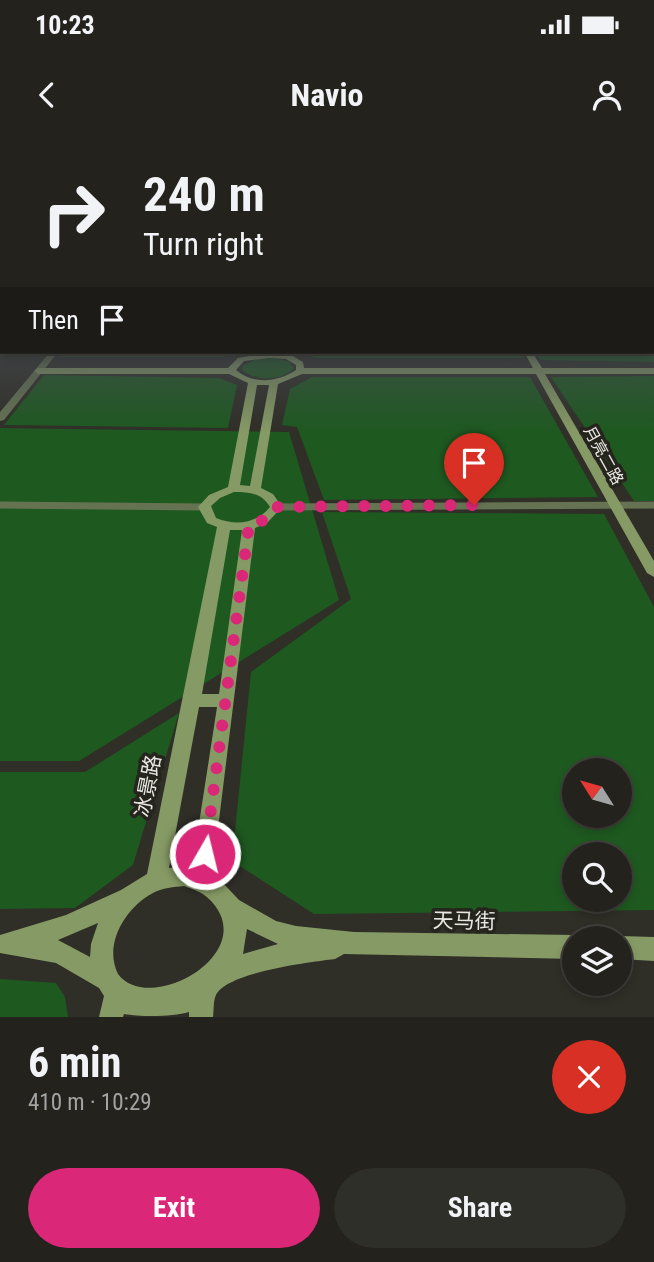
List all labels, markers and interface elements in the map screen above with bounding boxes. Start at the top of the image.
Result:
text: 10:23 [35,10,95,40]
icon: back [28,76,66,114]
text: Navio [291,76,363,114]
icon: person [588,76,626,114]
text: 240 m [143,166,265,223]
icon: right [28,168,119,259]
text: Turn right [143,225,264,263]
icon: arrive [93,301,131,339]
text: Then [28,305,79,335]
street label: 月亮二路 [580,423,627,488]
pin [444,433,504,505]
icon: arrive [455,444,493,482]
street label: 冰景路 [130,753,166,819]
north arrow [562,758,632,828]
map controls [562,758,632,996]
position arrow [168,817,242,891]
button: search [562,842,632,912]
street label: 天马街 [432,908,496,934]
button: layers [562,926,632,996]
text: 6 min [28,1038,121,1087]
button: close [552,1040,626,1114]
text: 410 m · 10:29 [28,1089,152,1116]
button: Exit [28,1168,320,1248]
button: Share [334,1168,626,1248]

